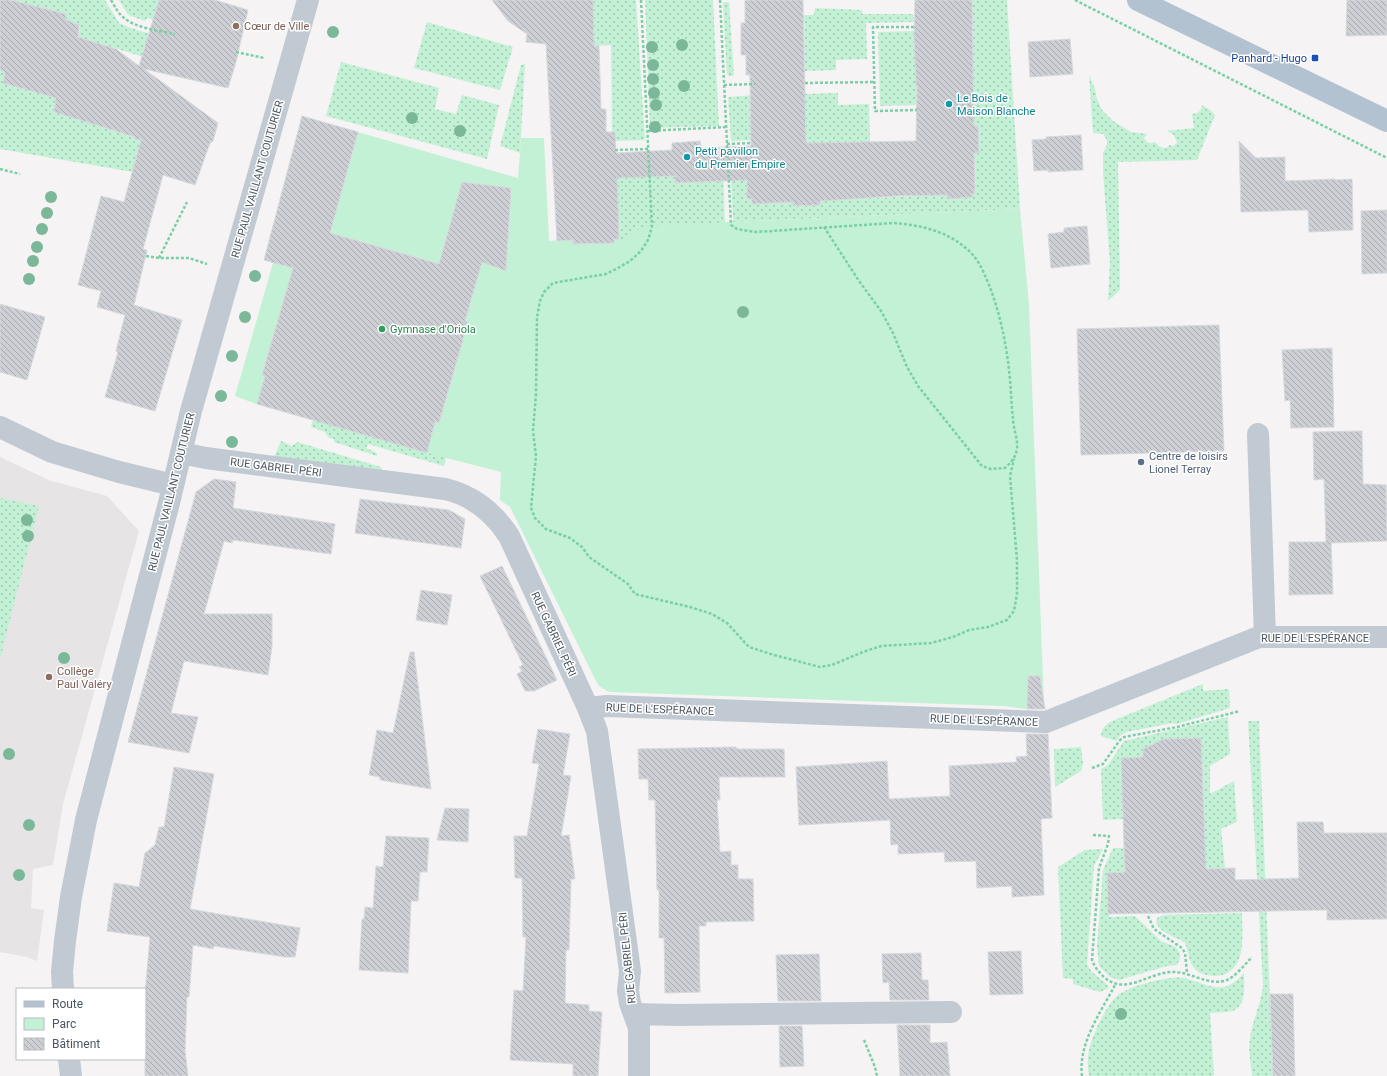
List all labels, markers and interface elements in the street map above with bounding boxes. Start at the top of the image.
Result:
place label: Cœur de Ville [244,20,309,33]
marker: Cœur de Ville [231,21,241,31]
place label: Panhard - Hugo [1231,52,1307,65]
marker: Panhard - Hugo [1310,53,1320,63]
place label: Le Bois de Maison Blanche [957,92,1035,118]
street label: RUE PAUL VAILLANT COUTURIER [229,99,286,259]
marker: Le Bois de Maison Blanche [944,99,954,109]
place label: Petit pavillon du Premier Empire [695,145,785,171]
marker: Petit pavillon du Premier Empire [682,152,692,162]
place label: Gymnase d'Oriola [390,323,476,336]
marker: Gymnase d'Oriola [377,324,387,334]
street label: RUE PAUL VAILLANT COUTURIER [145,411,198,573]
place label: Centre de loisirs Lionel Terray [1149,450,1228,476]
street label: RUE GABRIEL PÉRI [229,455,322,480]
marker: Centre de loisirs Lionel Terray [1136,457,1146,467]
street label: RUE GABRIEL PÉRI [528,590,579,679]
street label: RUE DE L'ESPÉRANCE [1261,632,1369,645]
place label: Collège Paul Valéry [57,665,112,691]
marker: Collège Paul Valéry [44,672,54,682]
street label: RUE DE L'ESPÉRANCE [606,701,714,718]
street label: RUE DE L'ESPÉRANCE [930,712,1038,729]
street label: RUE GABRIEL PÉRI [616,911,639,1004]
legend [16,988,146,1060]
text: Route [52,997,83,1011]
text: Parc [52,1017,76,1031]
text: Bâtiment [52,1037,100,1051]

